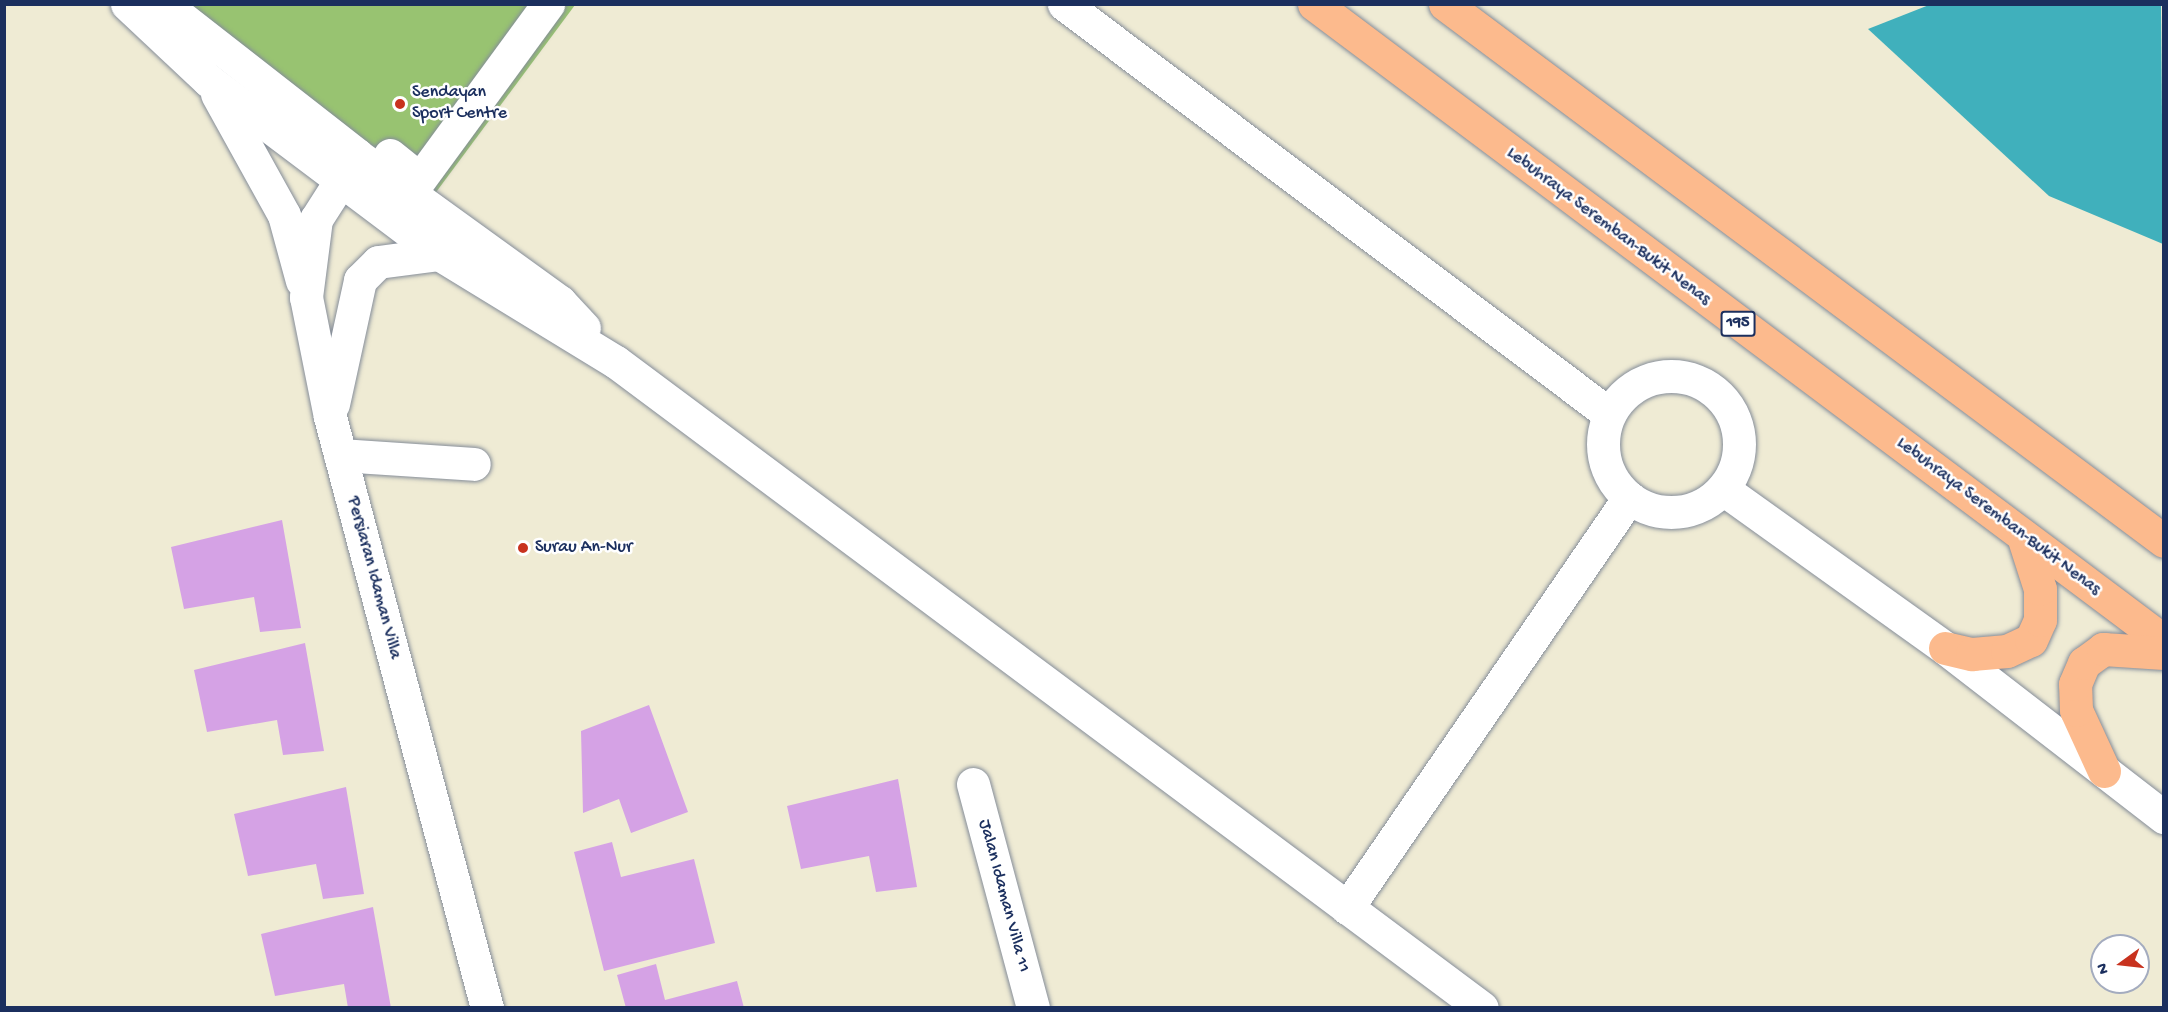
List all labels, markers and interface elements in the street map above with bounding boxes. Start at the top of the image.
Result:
place label: Sendayan Sport Centre [412,83,507,125]
marker: Sendayan Sport Centre [393,97,407,111]
street label: Lebuhraya Seremban-Bukit Nenas [1502,143,1714,311]
road number: 195 [1720,311,1756,337]
street label: Lebuhraya Seremban-Bukit Nenas [1892,433,2104,601]
street label: Persiaran Idaman Villa [341,494,405,662]
place label: Surau An-Nur [535,537,632,559]
marker: Surau An-Nur [516,541,530,555]
street label: Jalan Idaman Villa 11 [972,817,1034,975]
north arrow [2090,934,2150,994]
text: N [2094,961,2115,976]

